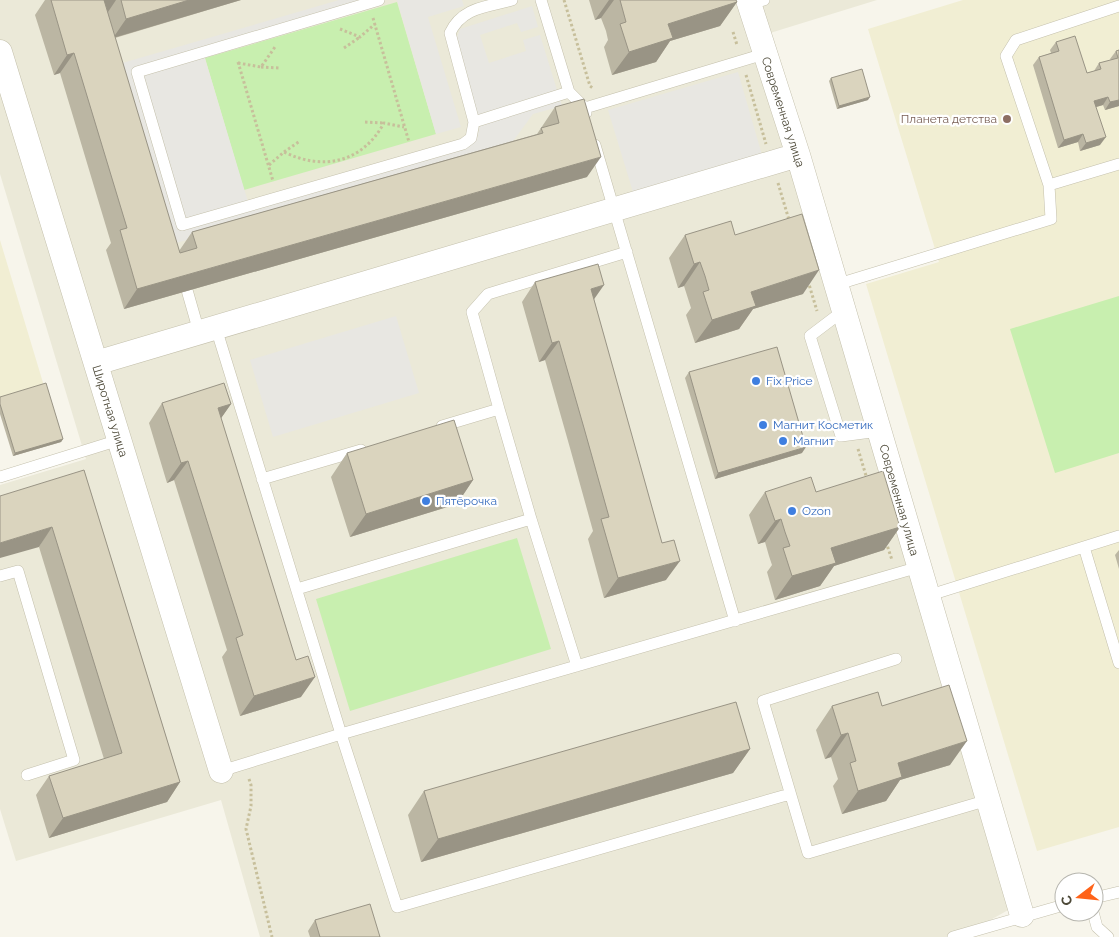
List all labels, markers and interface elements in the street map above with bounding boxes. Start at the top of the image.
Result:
street label: Современная улица [759,55,807,169]
place label: Планета детства [901,112,997,126]
marker: Планета детства [1001,113,1013,125]
street label: Широтная улица [89,363,131,459]
place label: Fix Price [766,374,813,388]
marker: Fix Price [750,375,762,387]
place label: Магнит Косметик [773,418,873,432]
marker: Магнит Косметик [757,419,769,431]
place label: Магнит [793,434,835,448]
marker: Магнит [777,435,789,447]
street label: Современная улица [876,443,922,557]
place label: Пятёрочка [436,494,497,508]
marker: Пятёрочка [420,495,432,507]
place label: Ozon [802,504,831,518]
marker: Ozon [786,505,798,517]
north arrow [1054,872,1104,922]
text: С [1057,893,1076,907]

